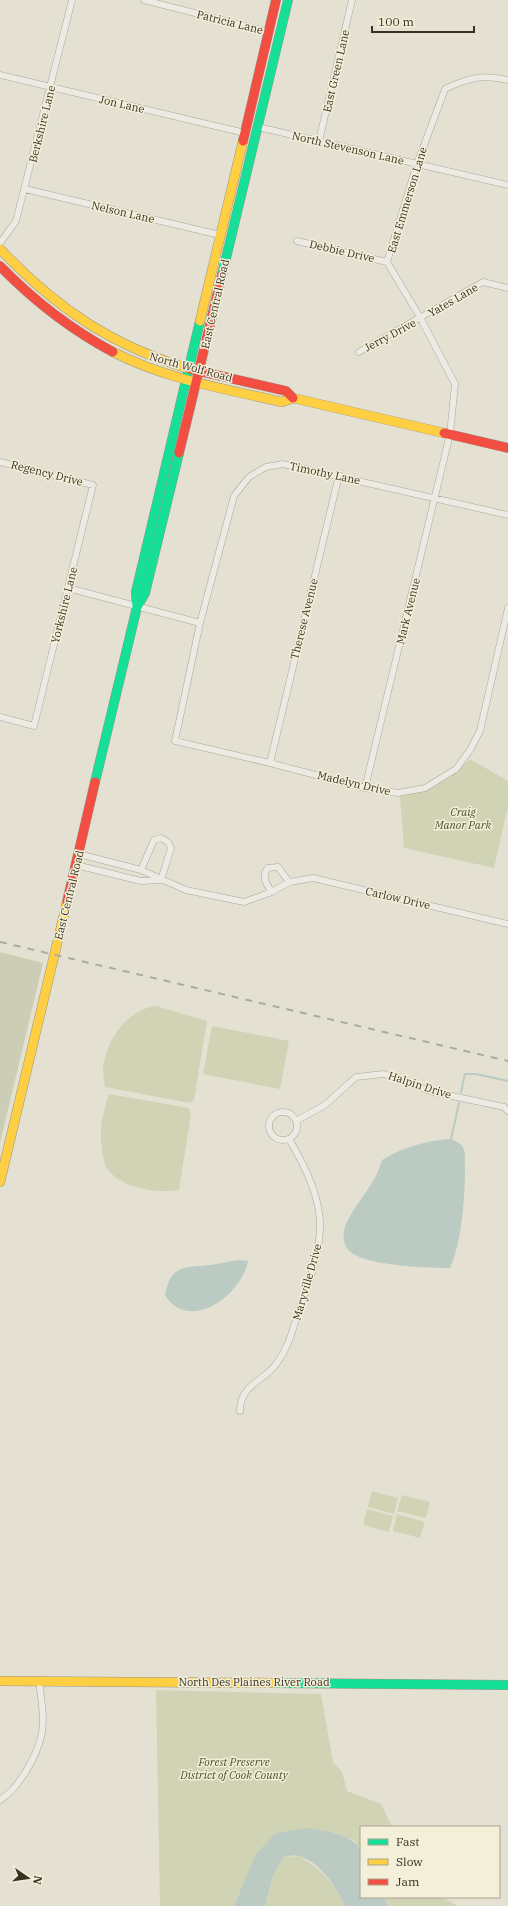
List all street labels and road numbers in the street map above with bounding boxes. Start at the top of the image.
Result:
street label: Patricia Lane [195,7,265,37]
street label: East Green Lane [320,28,352,114]
street label: Berkshire Lane [26,84,58,164]
street label: Jon Lane [98,92,146,116]
street label: North Stevenson Lane [291,128,405,168]
street label: East Emmerson Lane [384,145,430,255]
street label: Nelson Lane [90,198,156,226]
street label: Debbie Drive [308,237,376,265]
street label: East Central Road [198,258,232,350]
street label: Yates Lane [426,280,481,320]
street label: Jerry Drive [362,315,419,355]
street label: North Wolf Road [148,349,234,385]
street label: Regency Drive [9,457,85,489]
street label: Timothy Lane [288,459,362,487]
street label: Yorkshire Lane [48,565,80,645]
street label: Mark Avenue [393,576,423,646]
street label: Therese Avenue [287,577,321,661]
street label: Madelyn Drive [316,768,392,798]
street label: East Central Road [51,849,87,941]
street label: Carlow Drive [364,884,432,912]
street label: Halpin Drive [387,1068,453,1102]
street label: Maryville Drive [289,1242,325,1322]
street label: North Des Plaines River Road [178,1675,330,1689]

